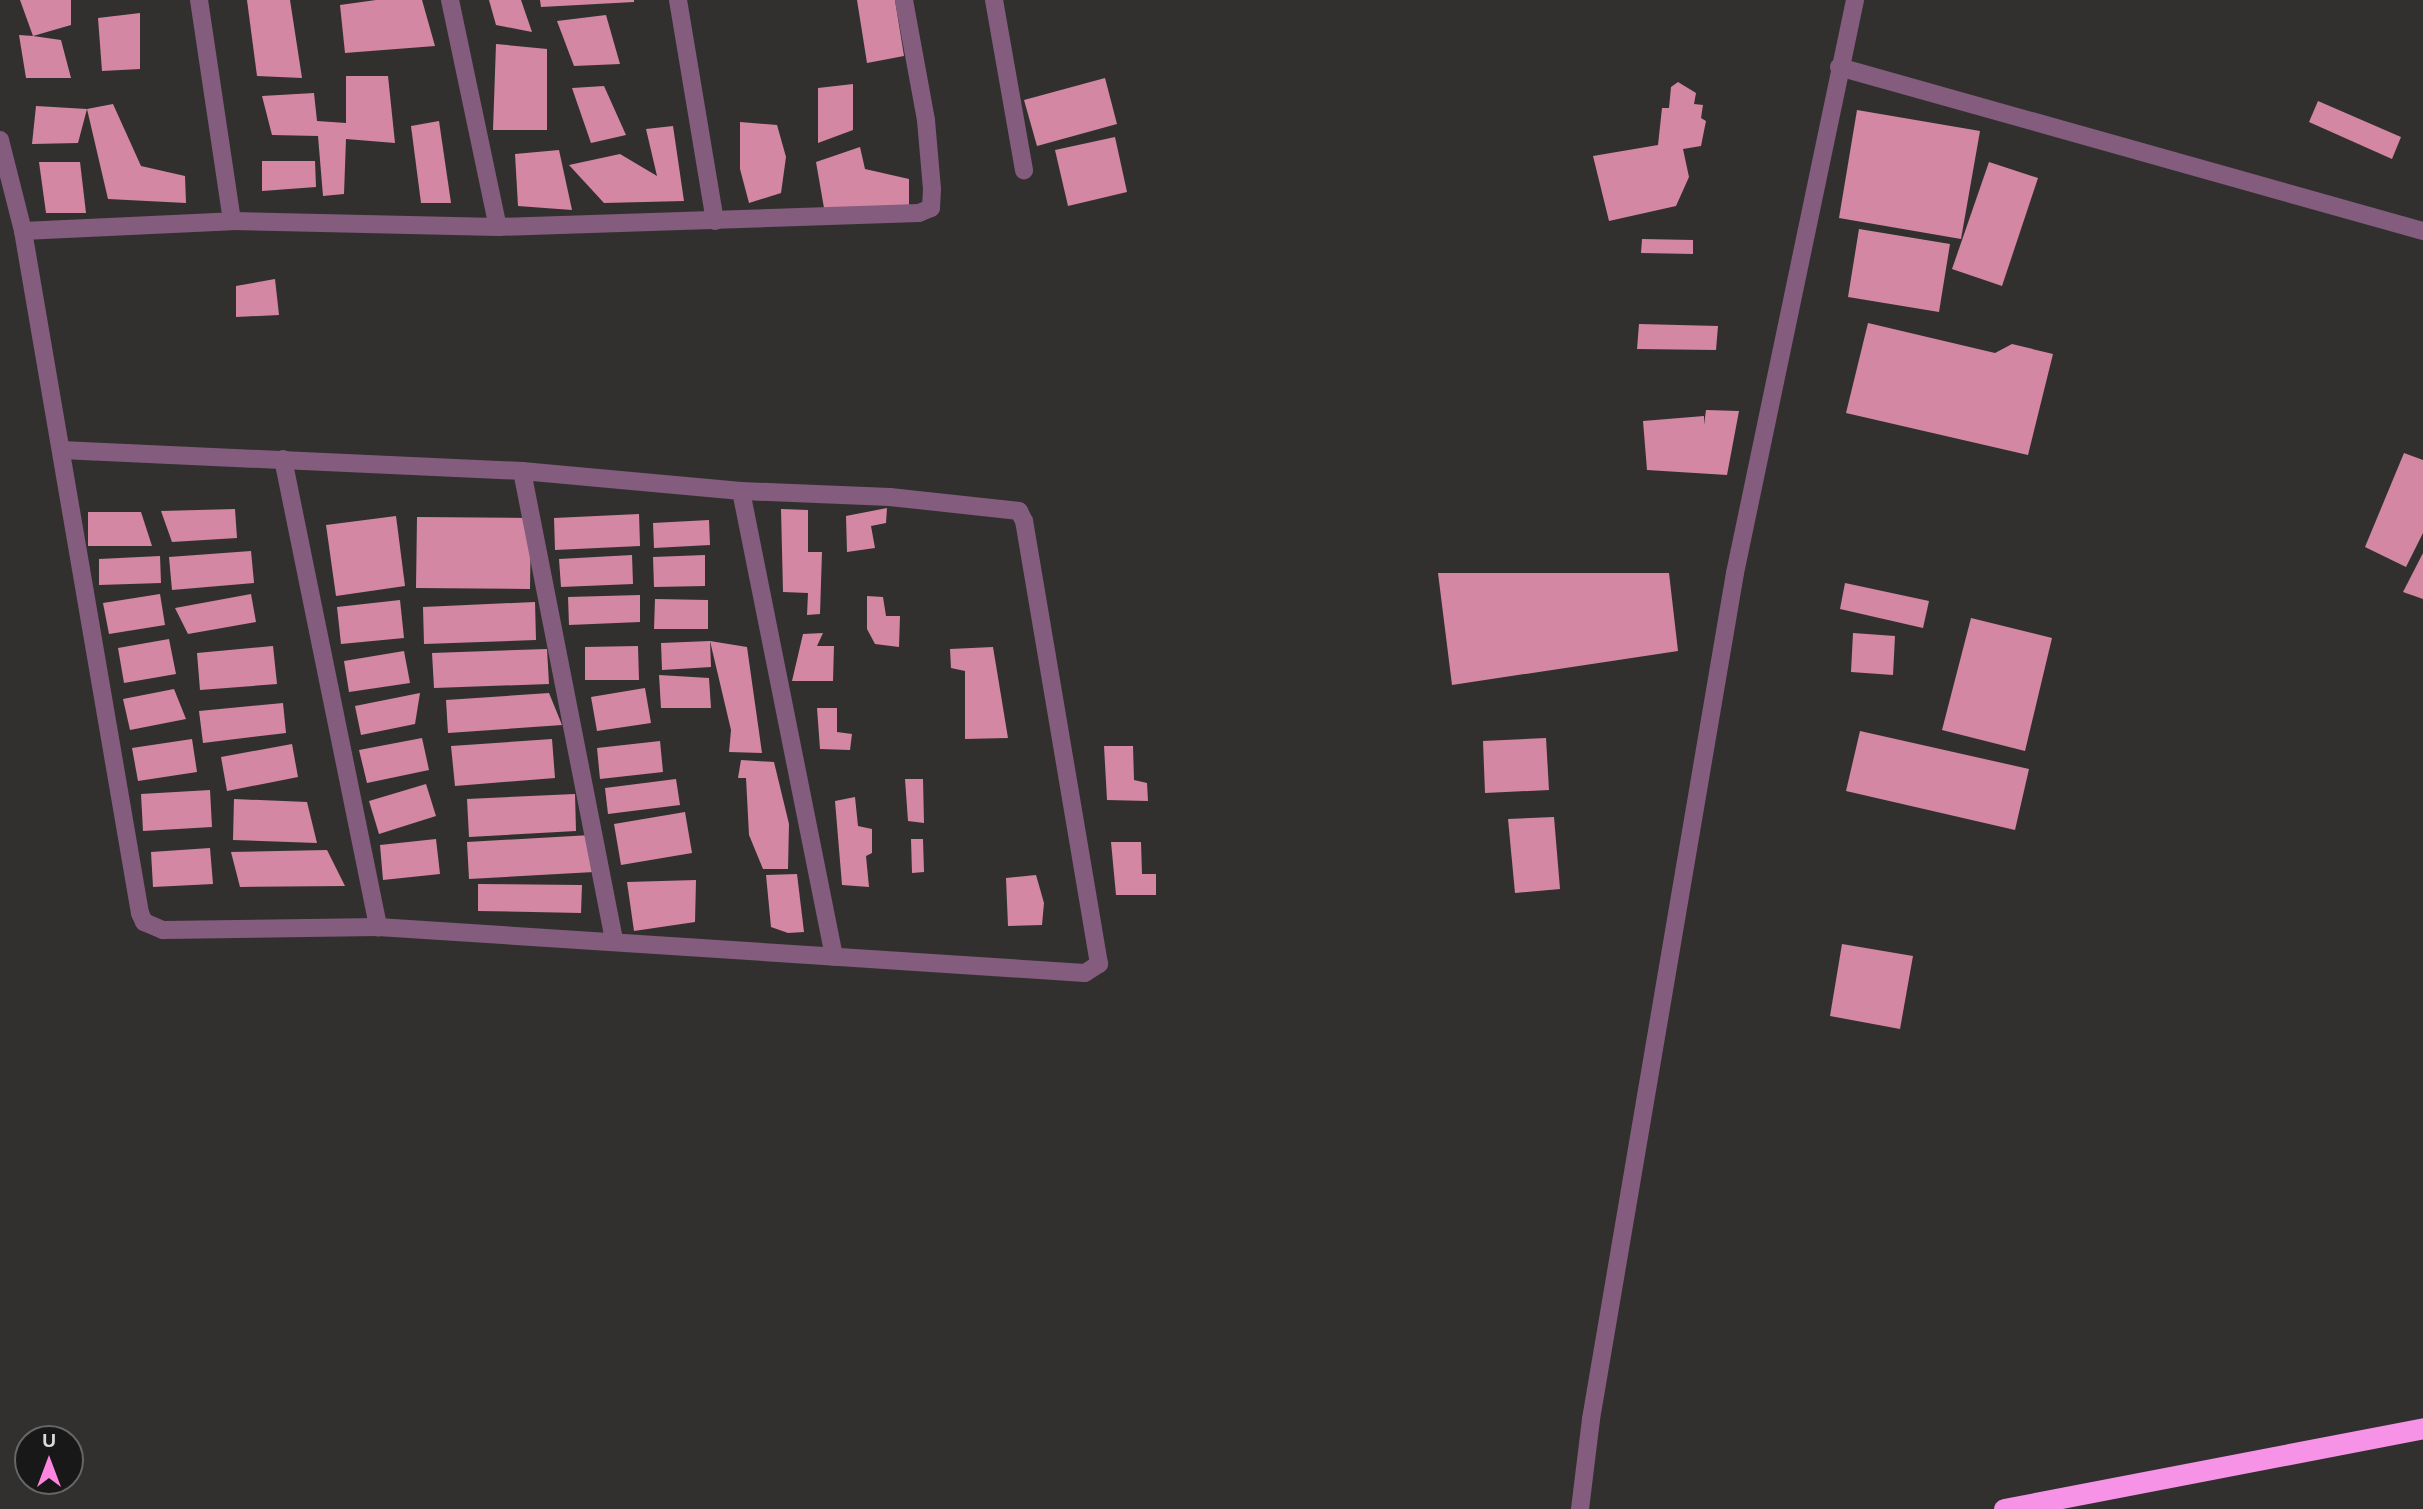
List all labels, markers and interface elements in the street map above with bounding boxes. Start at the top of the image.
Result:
north arrow [14,1425,84,1495]
text: U [42,1430,56,1451]

